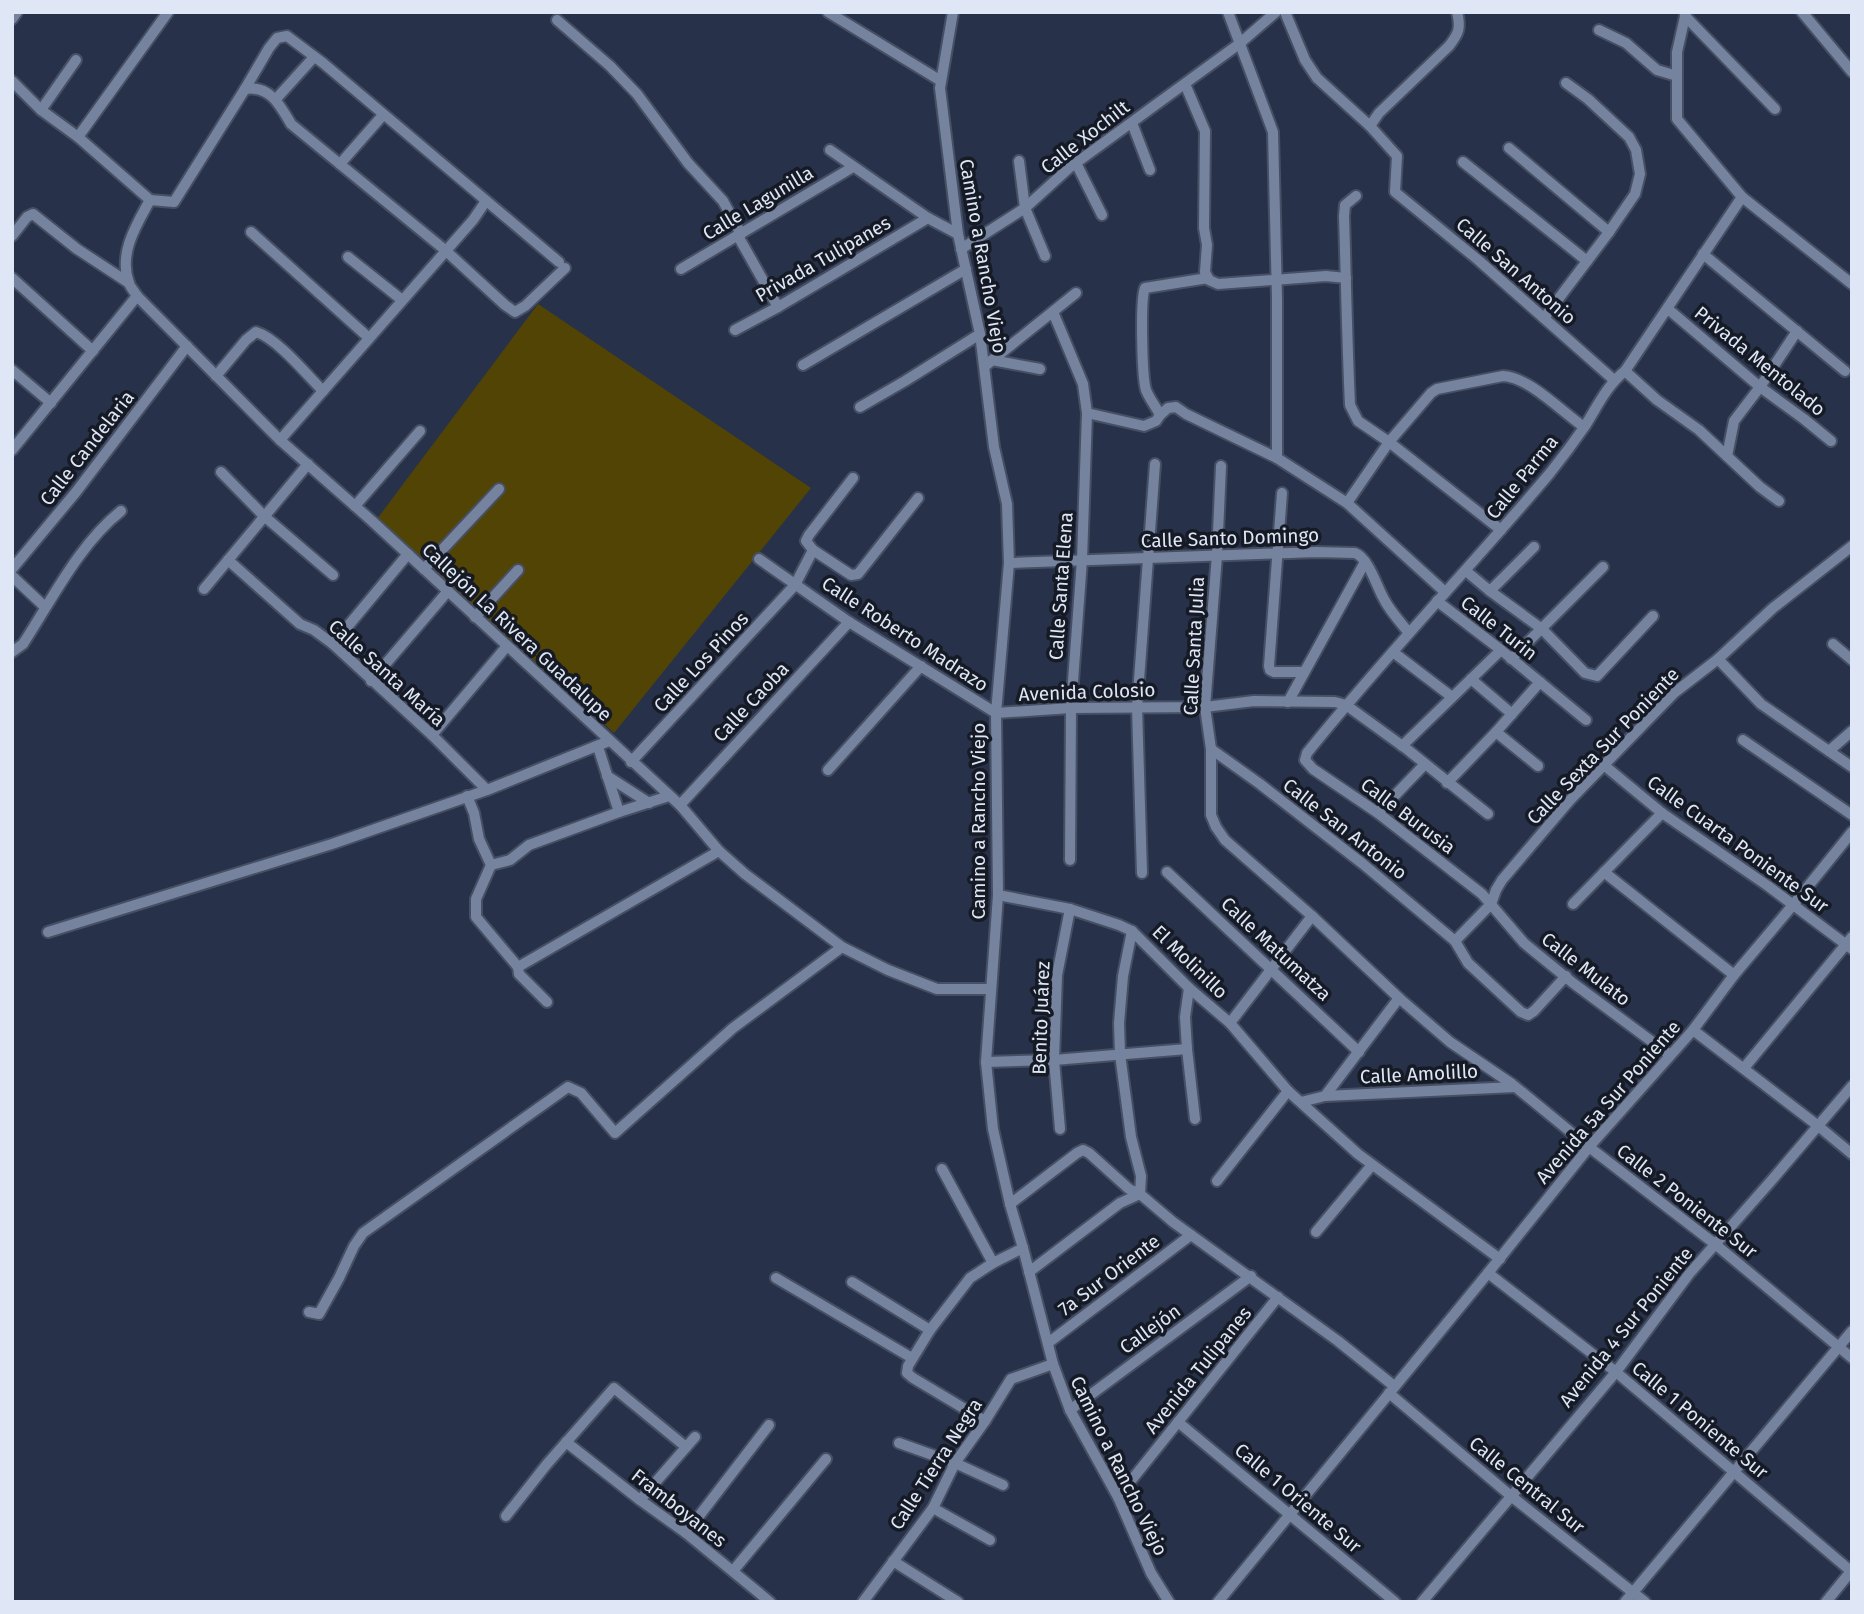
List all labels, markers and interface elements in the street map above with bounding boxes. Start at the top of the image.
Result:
street label: Calle Xochilt [1036,95,1134,179]
street label: Camino a Rancho Viejo [955,157,1011,355]
street label: Calle Lagunilla [698,161,818,245]
street label: Privada Tulipanes [751,211,895,307]
street label: Calle San Antonio [1451,213,1581,329]
street label: Privada Mentolado [1690,301,1830,421]
street label: Calle Candelaria [35,386,139,510]
street label: Calle Parma [1481,430,1563,524]
street label: Calle Santa Elena [1044,511,1078,661]
street label: Calle Santo Domingo [1140,523,1320,553]
street label: Callejón La Rivera Guadalupe [417,538,617,726]
street label: Calle Roberto Madrazo [817,572,993,696]
street label: Calle Santa Julia [1179,576,1209,716]
street label: Calle Turin [1456,591,1542,665]
street label: Calle Los Pinos [649,607,753,717]
street label: Calle Santa María [324,615,450,731]
street label: Calle Caoba [708,657,794,747]
street label: Calle Sexta Sur Poniente [1522,663,1684,829]
street label: Avenida Colosio [1018,678,1156,706]
street label: Camino a Rancho Viejo [967,723,990,919]
street label: Calle Cuarta Poniente Sur [1643,770,1834,918]
street label: Calle San Antonio [1278,773,1412,885]
street label: Calle Burusia [1356,773,1460,859]
street label: Calle Matumatza [1216,892,1336,1006]
street label: El Molinillo [1147,920,1233,1004]
street label: Calle Mulato [1537,927,1635,1011]
street label: Benito Juárez [1028,961,1054,1075]
street label: Avenida 5a Sur Poniente [1531,1016,1685,1188]
street label: Calle Amolillo [1359,1059,1479,1089]
street label: Calle 2 Poniente Sur [1612,1139,1762,1263]
street label: 7a Sur Oriente [1054,1229,1164,1321]
street label: Avenida 4 Sur Poniente [1554,1242,1698,1412]
street label: Callejón [1115,1299,1185,1359]
street label: Avenida Tulipanes [1140,1302,1256,1438]
street label: Calle 1 Poniente Sur [1627,1356,1773,1484]
street label: Camino a Rancho Viejo [1066,1372,1172,1560]
street label: Calle Tierra Negra [885,1394,987,1534]
street label: Calle Central Sur [1465,1431,1590,1539]
street label: Calle 1 Oriente Sur [1230,1438,1367,1558]
street label: Framboyanes [627,1464,731,1552]

